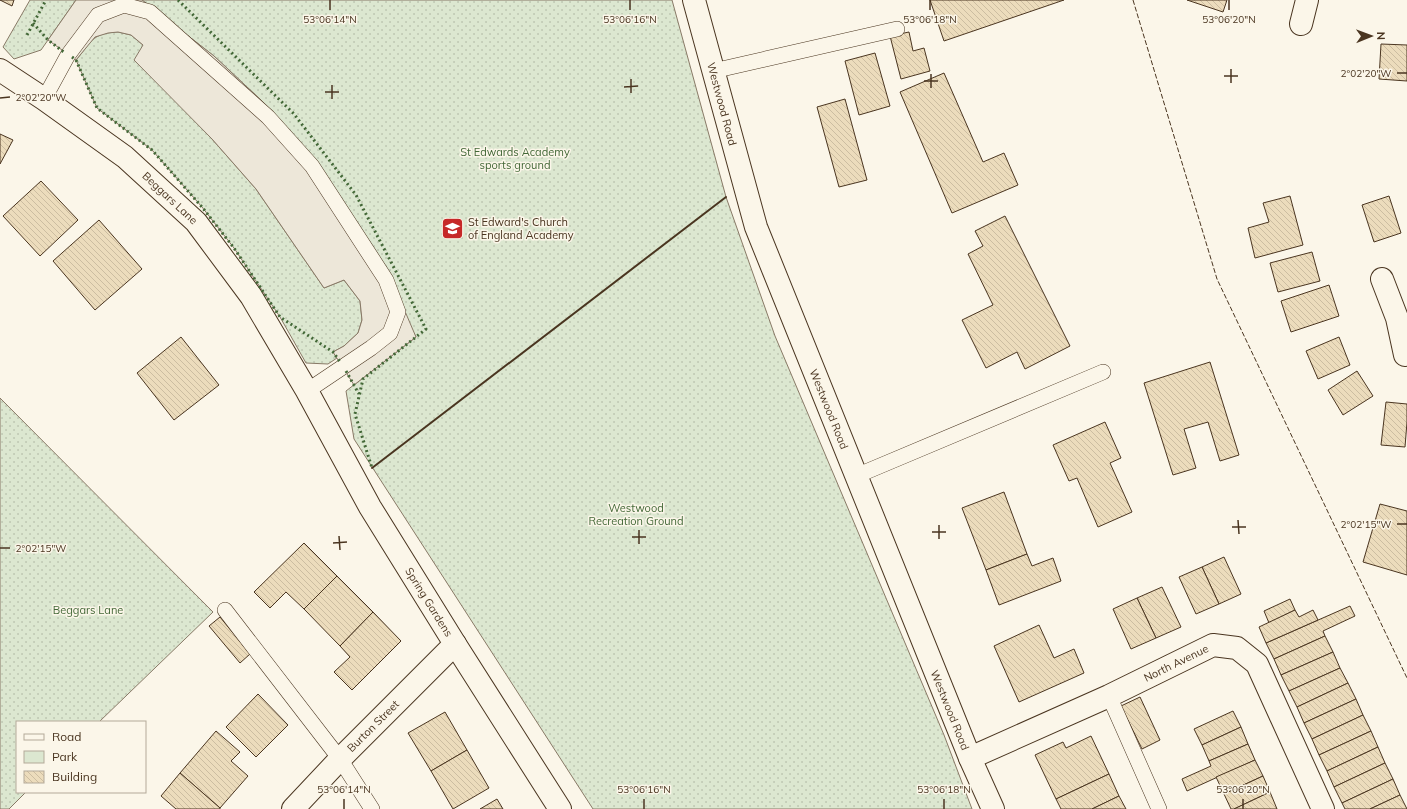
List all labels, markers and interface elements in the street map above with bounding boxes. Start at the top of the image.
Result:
text: 53°06'14"N [303,13,357,26]
text: 53°06'16"N [603,13,657,26]
text: 53°06'18"N [903,13,957,26]
text: 53°06'20"N [1202,13,1256,26]
north arrow [1351,16,1391,56]
text: N [1374,32,1388,40]
street label: Westwood Road [704,61,740,147]
text: 2°02'20"W [1341,67,1391,80]
text: 2°02'20"W [16,91,66,104]
park label: St Edwards Academy sports ground [460,145,570,172]
street label: Beggars Lane [139,169,201,227]
school or university icon: St Edward's Church of England Academy [439,215,465,241]
place label: St Edward's Church of England Academy [468,215,574,242]
street label: Westwood Road [807,367,851,451]
park label: Westwood Recreation Ground [588,501,684,528]
text: 2°02'15"W [1341,518,1391,531]
text: 2°02'15"W [16,542,66,555]
street label: Spring Gardens [402,565,456,639]
park label: Beggars Lane [53,603,123,617]
street label: North Avenue [1141,641,1211,685]
street label: Westwood Road [928,668,972,752]
street label: Burton Street [344,697,402,755]
legend [16,721,146,793]
text: Road [52,729,81,744]
text: Park [52,749,78,764]
text: Building [52,769,97,784]
text: 53°06'14"N [317,783,371,796]
text: 53°06'16"N [617,783,671,796]
text: 53°06'18"N [917,783,971,796]
text: 53°06'20"N [1216,783,1270,796]

